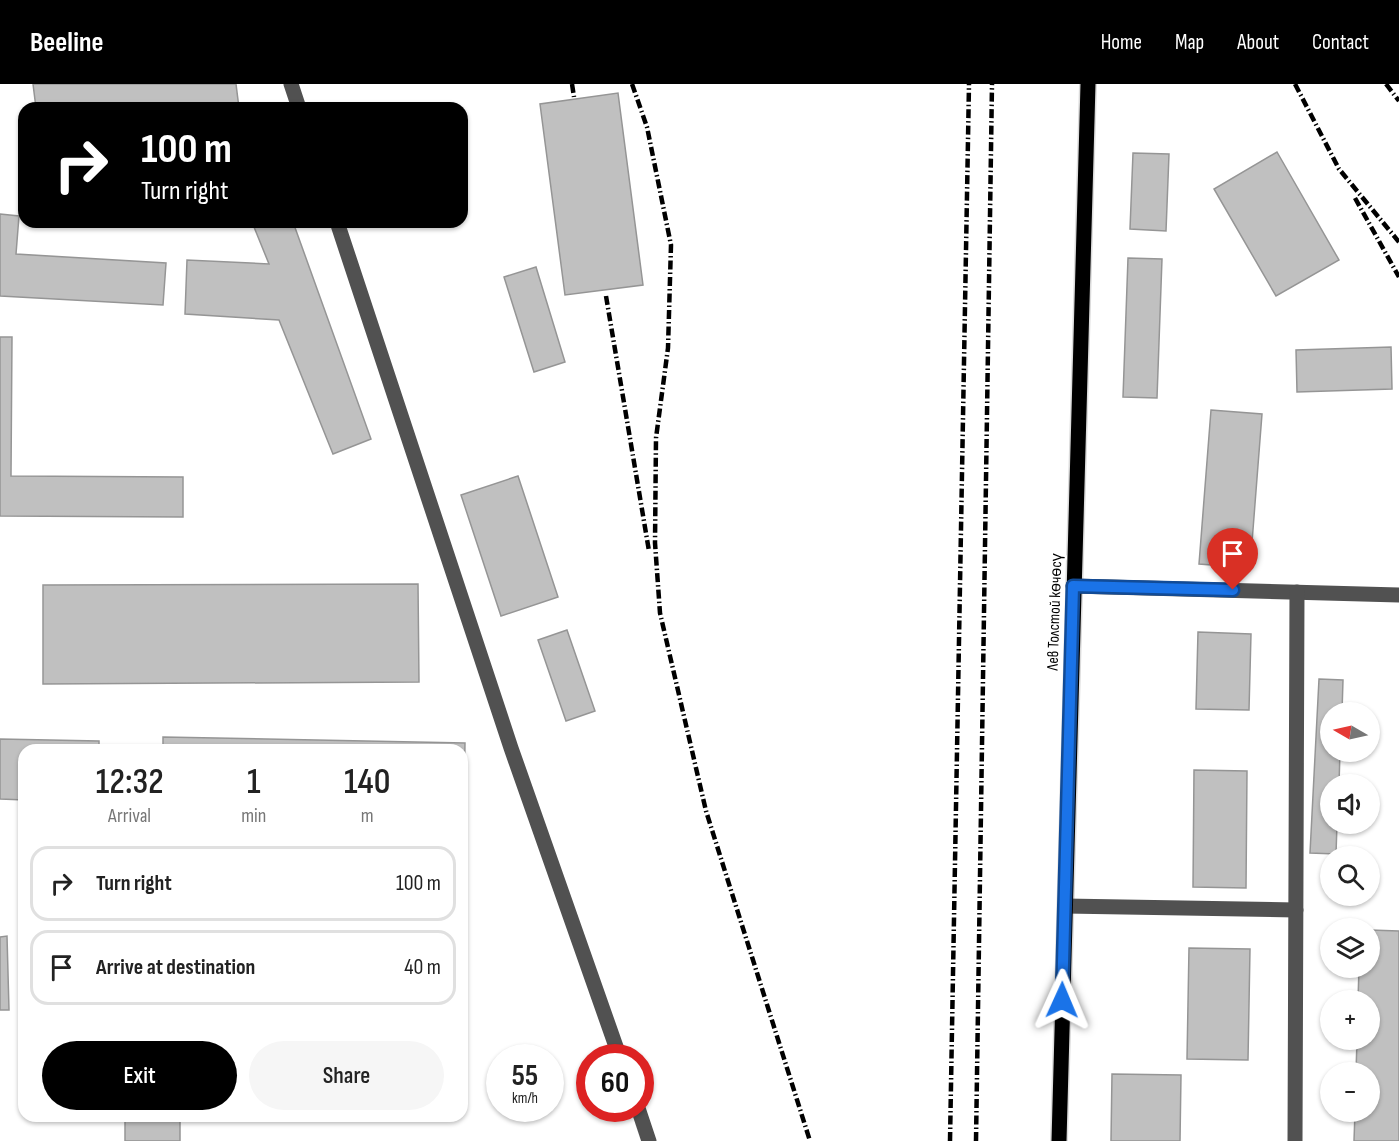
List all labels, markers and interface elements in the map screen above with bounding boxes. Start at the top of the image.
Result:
text: Beeline [30,26,103,59]
text: Home [1101,30,1142,55]
text: Map [1175,30,1204,55]
text: About [1237,30,1279,55]
text: Contact [1312,30,1369,55]
text: 100 m [141,124,232,175]
icon: right [42,126,120,204]
text: Turn right [141,175,228,207]
pin [1207,528,1258,590]
icon: arrive [1216,537,1249,570]
street label: Лев Толстой көчөсү [1043,553,1067,672]
north arrow [1320,702,1380,762]
map controls [1320,702,1380,1122]
text: 12:32 [96,761,164,804]
text: 1 [247,761,260,804]
text: 140 [344,761,390,804]
button: sound [1320,774,1380,834]
text: Arrival [108,804,151,828]
text: min [241,804,266,828]
text: m [361,804,374,828]
button: search [1320,846,1380,906]
icon: right [45,867,78,900]
text: Turn right [96,870,172,897]
text: 100 m [396,870,441,897]
button: layers [1320,918,1380,978]
icon: arrive [45,951,78,984]
text: Arrive at destination [96,954,255,981]
text: 40 m [404,954,441,981]
position arrow [1030,968,1094,1032]
button: + [1320,990,1380,1050]
button: Exit [42,1041,237,1110]
button: Share [249,1041,444,1110]
speed limit sign: 60 [576,1044,654,1122]
text: 55 [512,1058,538,1094]
button: − [1320,1062,1380,1122]
text: km/h [512,1089,538,1108]

